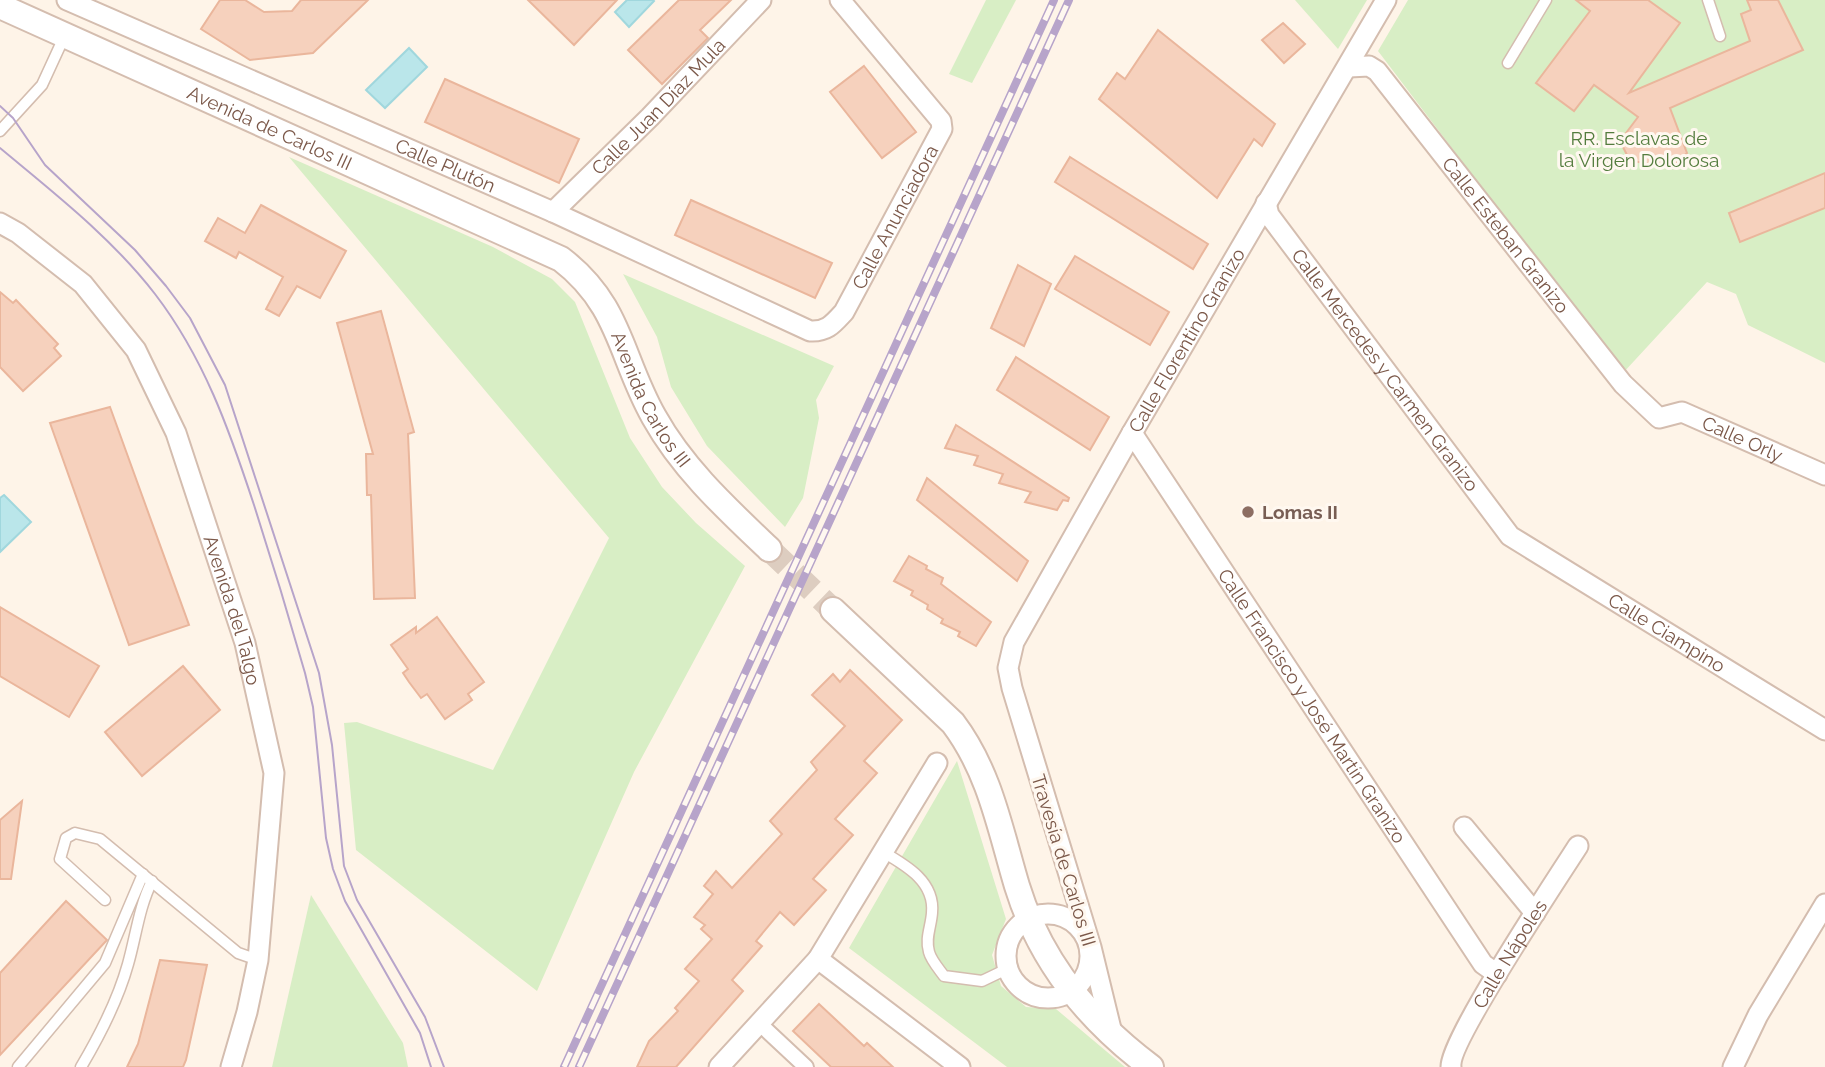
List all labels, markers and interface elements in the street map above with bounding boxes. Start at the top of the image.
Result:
street label: Calle Juan Díaz Mula [587,34,730,179]
street label: Avenida de Carlos III [184,81,356,174]
park label: RR. Esclavas de la Virgen Dolorosa [1559,127,1719,171]
street label: Calle Plutón [392,134,499,197]
street label: Calle Anunciadora [847,141,942,293]
street label: Calle Esteban Granizo [1438,153,1574,317]
street label: Calle Florentino Granizo [1124,244,1249,436]
street label: Calle Mercedes y Carmen Granizo [1287,244,1483,495]
street label: Avenida Carlos III [607,328,695,472]
street label: Calle Orly [1699,411,1786,466]
place label: Lomas II [1262,501,1338,523]
marker: Lomas II [1240,504,1256,520]
street label: Avenida del Talgo [199,532,265,687]
street label: Calle Francisco y José Martín Granizo [1214,565,1411,847]
street label: Calle Ciampino [1604,588,1729,677]
street label: Travesía de Carlos III [1027,771,1101,949]
street label: Calle Nápoles [1468,896,1551,1012]

